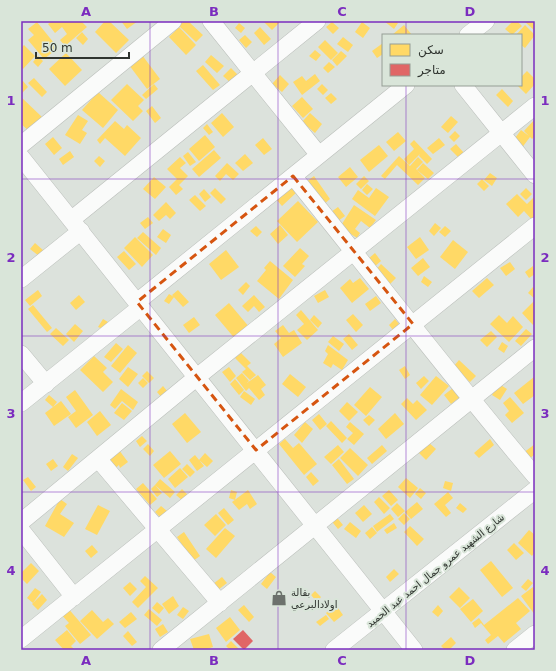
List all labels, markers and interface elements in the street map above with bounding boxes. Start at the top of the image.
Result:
text: A [81,4,91,19]
text: B [209,4,219,19]
text: C [337,4,347,19]
text: D [465,4,476,19]
scale bar [36,34,129,60]
legend [382,34,522,86]
text: 50 m [42,41,73,55]
text: سكن [418,43,444,58]
text: متاجر [417,63,446,78]
text: 1 [6,93,16,108]
text: 1 [540,93,550,108]
text: 2 [6,250,16,265]
text: 2 [540,250,550,265]
text: 3 [6,406,16,421]
text: 3 [540,406,550,421]
street label: شارع الشهيد عمرو جمال احمد عبد الحميد [364,511,507,630]
text: 4 [6,563,16,578]
text: 4 [540,563,550,578]
place label: بقالة اولادالبرعي [291,587,337,611]
shop icon: بقالة اولادالبرعي [270,589,288,607]
text: A [81,653,91,668]
text: B [209,653,219,668]
text: C [337,653,347,668]
text: D [465,653,476,668]

